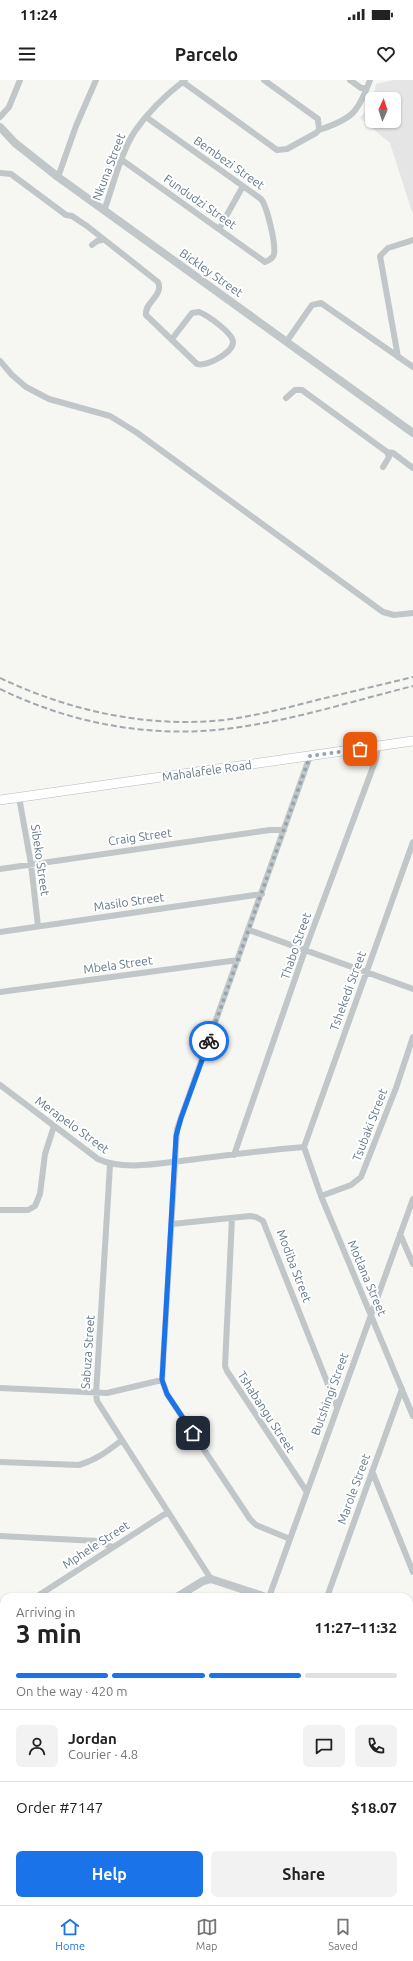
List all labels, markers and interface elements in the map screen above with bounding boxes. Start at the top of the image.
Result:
text: 11:24 [20,6,58,23]
icon: menu [16,43,38,65]
icon: heart [375,43,397,65]
text: Parcelo [175,44,238,64]
north arrow [365,92,401,128]
map controls [365,92,401,128]
street label: Nkuna Street [90,131,127,202]
street label: Bembezi Street [192,133,267,192]
street label: Fundudzi Street [162,172,239,232]
street label: Bickley Street [177,246,246,299]
pin [343,732,377,766]
icon: bag [349,738,371,760]
street label: Mahalafele Road [161,758,253,783]
street label: Sibeko Street [29,823,52,897]
street label: Craig Street [107,826,173,847]
street label: Masilo Street [93,890,165,913]
street label: Thabo Street [278,910,313,981]
street label: Tshekedi Street [327,949,368,1032]
street label: Mbela Street [83,953,154,976]
courier [189,1021,229,1061]
icon: bike [198,1030,220,1052]
street label: Tsubaki Street [350,1086,389,1163]
street label: Merapelo Street [33,1094,112,1156]
street label: Modiba Street [275,1228,314,1304]
street label: Motlana Street [346,1238,389,1318]
street label: Sabuza Street [78,1314,97,1389]
street label: Butshingi Street [309,1350,351,1437]
street label: Tshabangu Street [235,1369,298,1455]
pin [176,1416,210,1450]
icon: home [182,1422,204,1444]
street label: Marole Street [335,1451,372,1526]
street label: Mphele Street [60,1518,132,1571]
text: Arriving in [16,1605,75,1619]
text: 3 min [16,1619,82,1648]
text: 11:27–11:32 [314,1619,397,1636]
text: On the way · 420 m [16,1684,128,1698]
button: person [16,1725,58,1767]
button: chat [303,1725,345,1767]
button: phone [355,1725,397,1767]
text: Jordan [68,1730,117,1747]
text: Courier · 4.8 [68,1747,138,1761]
text: Order #7147 [16,1799,103,1816]
text: $18.07 [351,1799,397,1816]
button: Help [16,1851,203,1897]
button: Share [211,1851,397,1897]
tab: Home [55,1916,85,1952]
tab: Map [196,1916,218,1952]
tab: Saved [328,1916,358,1952]

